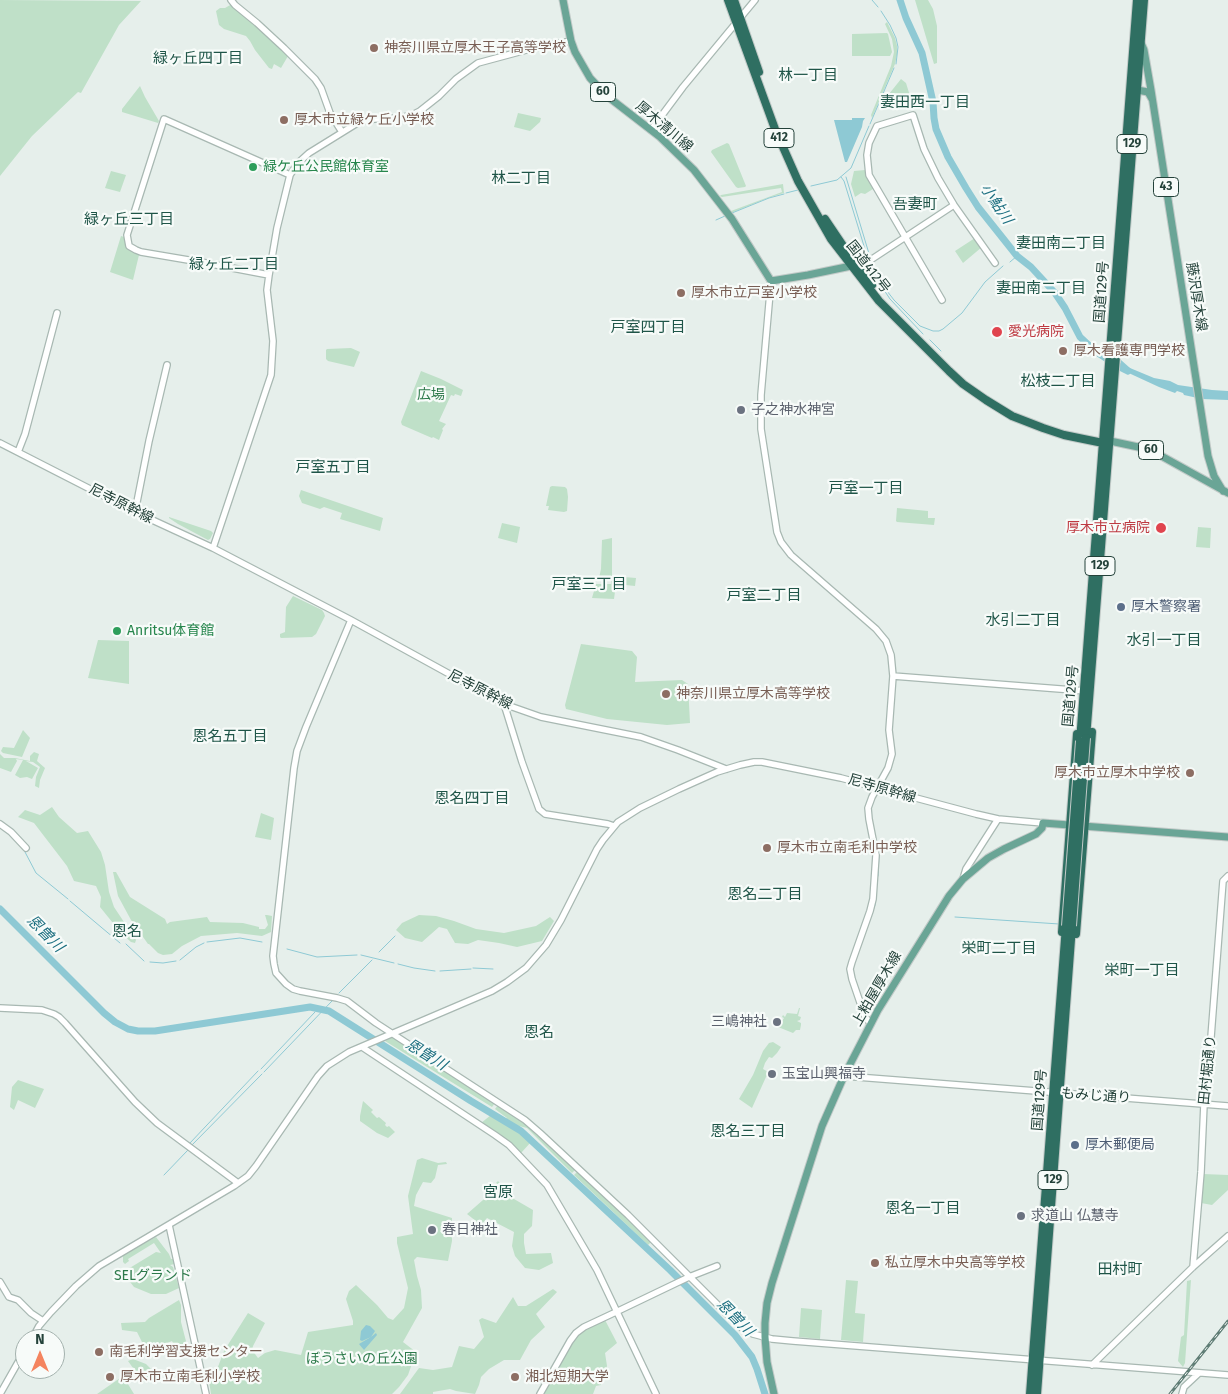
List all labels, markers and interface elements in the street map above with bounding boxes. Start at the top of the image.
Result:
place label: 神奈川県立厚木王子高等学校 [384,40,566,56]
marker: 神奈川県立厚木王子高等学校 [368,42,380,54]
district label: 緑ヶ丘四丁目 [153,50,243,68]
district label: 林一丁目 [778,67,838,85]
road number: 60 [590,82,616,101]
district label: 妻田西一丁目 [880,94,970,112]
street label: 厚木清川線 [632,98,696,156]
place label: 厚木市立緑ケ丘小学校 [294,112,434,128]
marker: 厚木市立緑ケ丘小学校 [278,114,290,126]
road number: 412 [764,128,794,148]
road number: 129 [1117,134,1147,154]
place label: 緑ケ丘公民館体育室 [263,159,389,175]
marker: 緑ケ丘公民館体育室 [247,161,259,173]
district label: 林二丁目 [491,170,551,188]
road number: 43 [1154,178,1178,196]
water label: 小鮎川 [976,180,1016,228]
district label: 吾妻町 [893,196,937,214]
district label: 緑ヶ丘三丁目 [84,211,174,229]
district label: 妻田南二丁目 [1016,235,1106,253]
street label: 国道412号 [842,238,894,296]
district label: 緑ヶ丘二丁目 [189,256,279,274]
street label: 国道129号 [1091,260,1113,324]
street label: 藤沢厚木線 [1182,261,1210,333]
district label: 妻田南二丁目 [996,280,1086,298]
place label: 厚木市立戸室小学校 [691,285,817,301]
marker: 厚木市立戸室小学校 [675,287,687,299]
district label: 戸室四丁目 [611,319,685,337]
place label: 愛光病院 [1008,324,1064,340]
marker: 愛光病院 [990,325,1004,339]
place label: 厚木看護専門学校 [1073,343,1185,359]
marker: 厚木看護専門学校 [1057,345,1069,357]
district label: 松枝二丁目 [1021,373,1095,391]
park label: 広場 [417,387,445,403]
place label: 子之神水神宮 [751,402,835,418]
marker: 子之神水神宮 [735,404,747,416]
road number: 60 [1138,440,1164,460]
district label: 戸室五丁目 [296,459,370,477]
district label: 戸室一丁目 [829,480,903,498]
street label: 尼寺原幹線 [86,481,156,527]
place label: 厚木市立病院 [1066,520,1150,536]
marker: 厚木市立病院 [1154,521,1168,535]
road number: 129 [1085,556,1115,576]
district label: 戸室三丁目 [552,576,626,594]
district label: 戸室二丁目 [727,587,801,605]
place label: 厚木警察署 [1131,599,1201,615]
marker: 厚木警察署 [1115,601,1127,613]
district label: 水引二丁目 [986,612,1060,630]
place label: Anritsu体育館 [127,623,214,639]
marker: Anritsu体育館 [111,625,123,637]
district label: 水引一丁目 [1127,632,1201,650]
street label: 国道129号 [1060,664,1082,728]
street label: 尼寺原幹線 [445,667,515,713]
place label: 神奈川県立厚木高等学校 [676,686,830,702]
marker: 神奈川県立厚木高等学校 [660,688,672,700]
district label: 恩名五丁目 [193,728,267,746]
place label: 厚木市立厚木中学校 [1054,765,1180,781]
marker: 厚木市立厚木中学校 [1184,767,1196,779]
street label: 尼寺原幹線 [846,771,918,807]
district label: 恩名四丁目 [435,790,509,808]
place label: 厚木市立南毛利中学校 [777,840,917,856]
marker: 厚木市立南毛利中学校 [761,842,773,854]
district label: 恩名二丁目 [728,886,802,904]
water label: 恩曽川 [23,912,67,956]
district label: 恩名 [112,923,142,941]
district label: 栄町二丁目 [962,940,1036,958]
street label: 上粕屋厚木線 [849,948,905,1030]
district label: 栄町一丁目 [1105,962,1179,980]
place label: 三嶋神社 [711,1014,767,1030]
marker: 三嶋神社 [771,1016,783,1028]
district label: 恩名 [524,1024,554,1042]
street label: 田村堀通り [1196,1034,1220,1106]
water label: 恩曽川 [402,1035,450,1075]
place label: 玉宝山興福寺 [782,1066,866,1082]
marker: 玉宝山興福寺 [766,1068,778,1080]
street label: 国道129号 [1029,1068,1051,1132]
street label: もみじ通り [1060,1085,1132,1107]
district label: 恩名三丁目 [711,1123,785,1141]
place label: 厚木郵便局 [1085,1137,1155,1153]
marker: 厚木郵便局 [1069,1139,1081,1151]
road number: 129 [1038,1170,1068,1190]
district label: 宮原 [483,1184,513,1202]
district label: 恩名一丁目 [886,1200,960,1218]
place label: 求道山 仏慧寺 [1031,1208,1119,1224]
marker: 求道山 仏慧寺 [1015,1210,1027,1222]
place label: 春日神社 [442,1222,498,1238]
marker: 春日神社 [426,1224,438,1236]
place label: 私立厚木中央高等学校 [885,1255,1025,1271]
marker: 私立厚木中央高等学校 [869,1257,881,1269]
district label: 田村町 [1098,1261,1142,1279]
park label: SELグランド [114,1268,192,1284]
water label: 恩曽川 [713,1296,757,1340]
north arrow [15,1329,65,1379]
text: N [35,1331,45,1348]
place label: 南毛利学習支援センター [109,1344,263,1360]
marker: 南毛利学習支援センター [93,1346,105,1358]
park label: ぼうさいの丘公園 [306,1351,418,1367]
place label: 厚木市立南毛利小学校 [120,1369,260,1385]
place label: 湘北短期大学 [525,1369,609,1385]
marker: 厚木市立南毛利小学校 [104,1371,116,1383]
marker: 湘北短期大学 [509,1371,521,1383]

